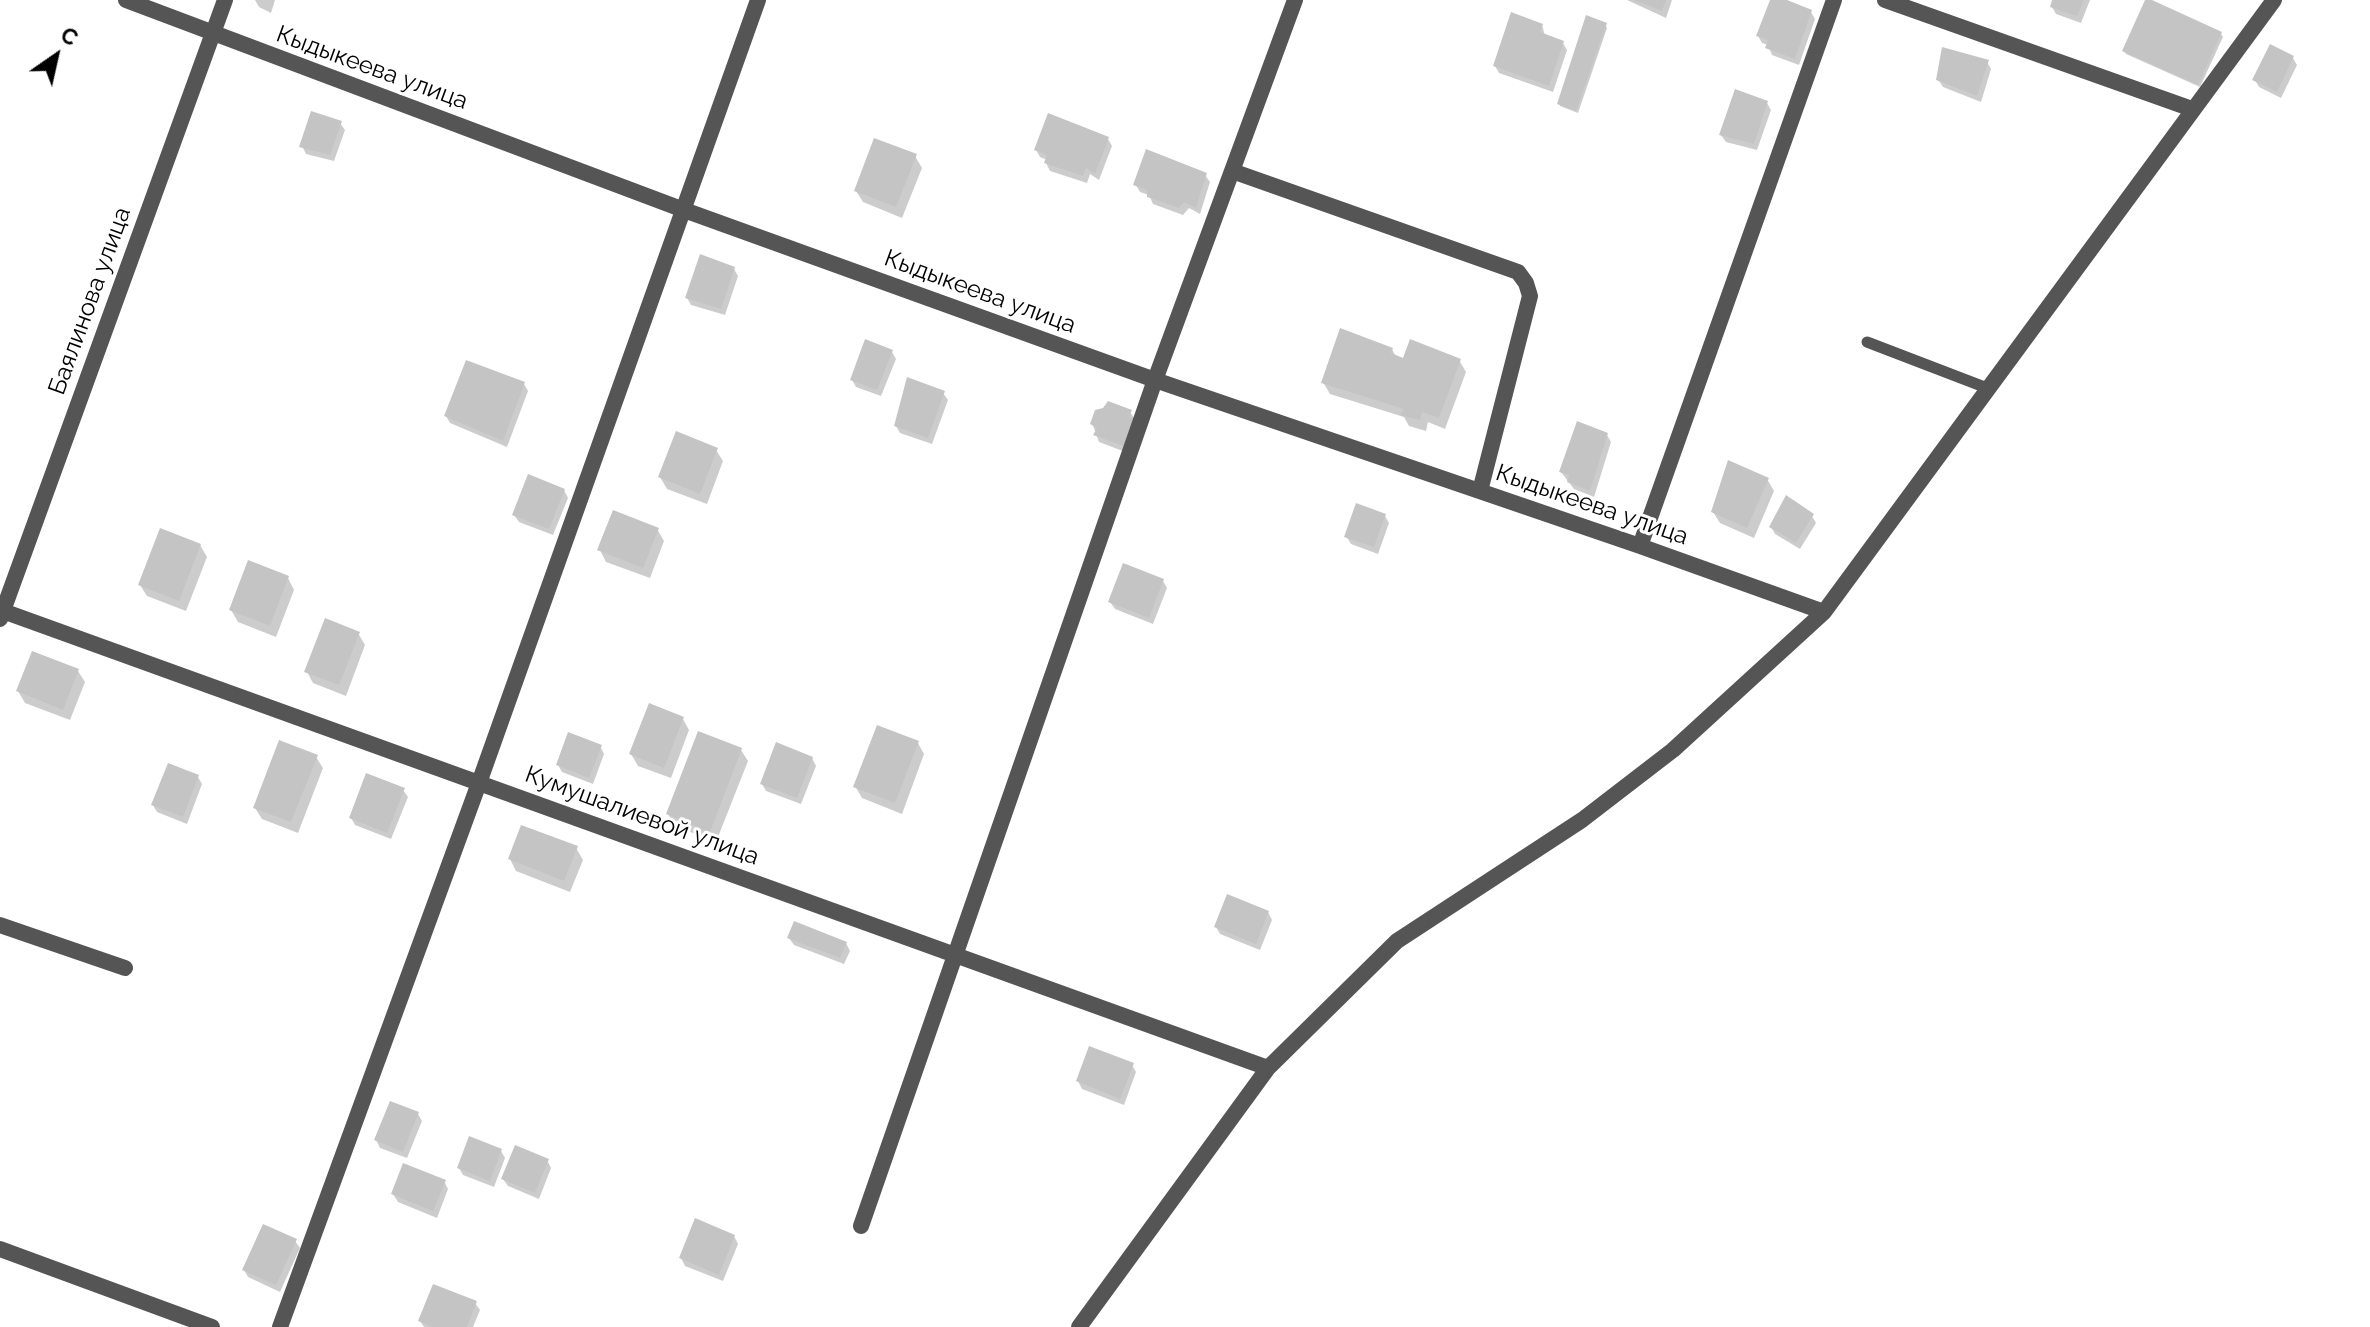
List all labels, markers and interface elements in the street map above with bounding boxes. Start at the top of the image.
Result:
north arrow [16,16,96,96]
street label: Кыдыкеева улица [272,20,472,116]
text: С [56,21,83,51]
street label: Баялинова улица [43,203,137,399]
street label: Кыдыкеева улица [880,244,1080,340]
street label: Кыдыкеева улица [1492,459,1692,551]
street label: Кумушалиевой улица [521,760,763,872]

